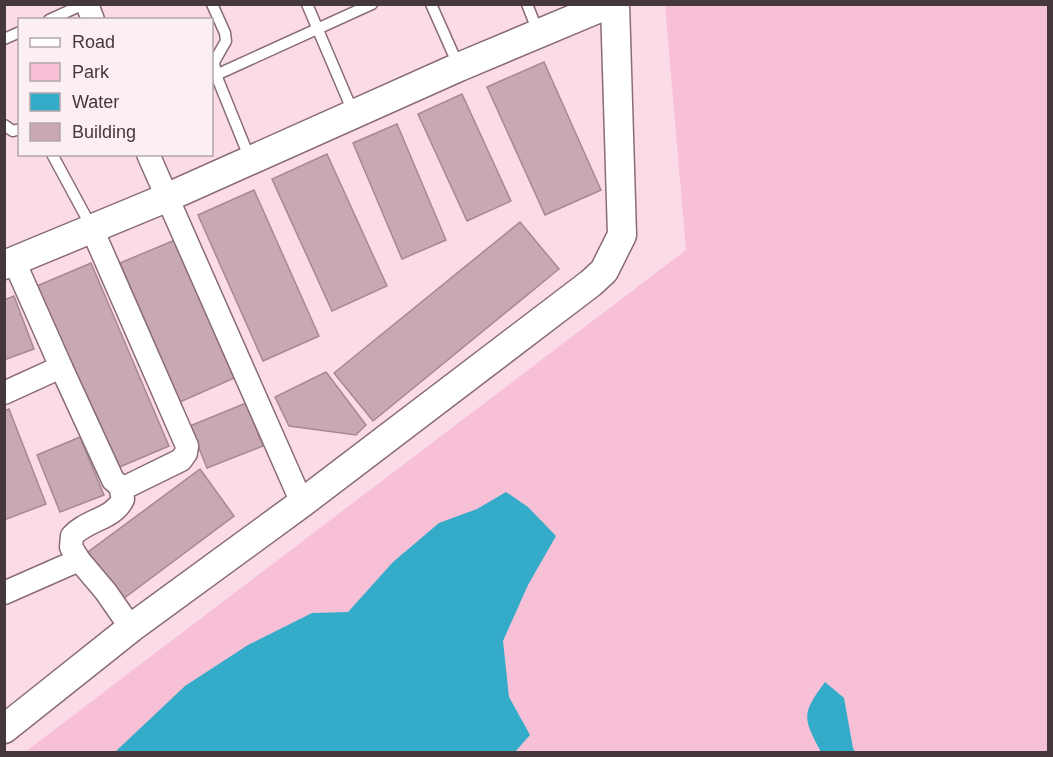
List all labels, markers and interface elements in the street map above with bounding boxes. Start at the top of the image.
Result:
legend [18,18,213,156]
text: Road [72,32,115,52]
text: Park [72,62,110,82]
text: Water [72,92,119,112]
text: Building [72,122,136,142]

